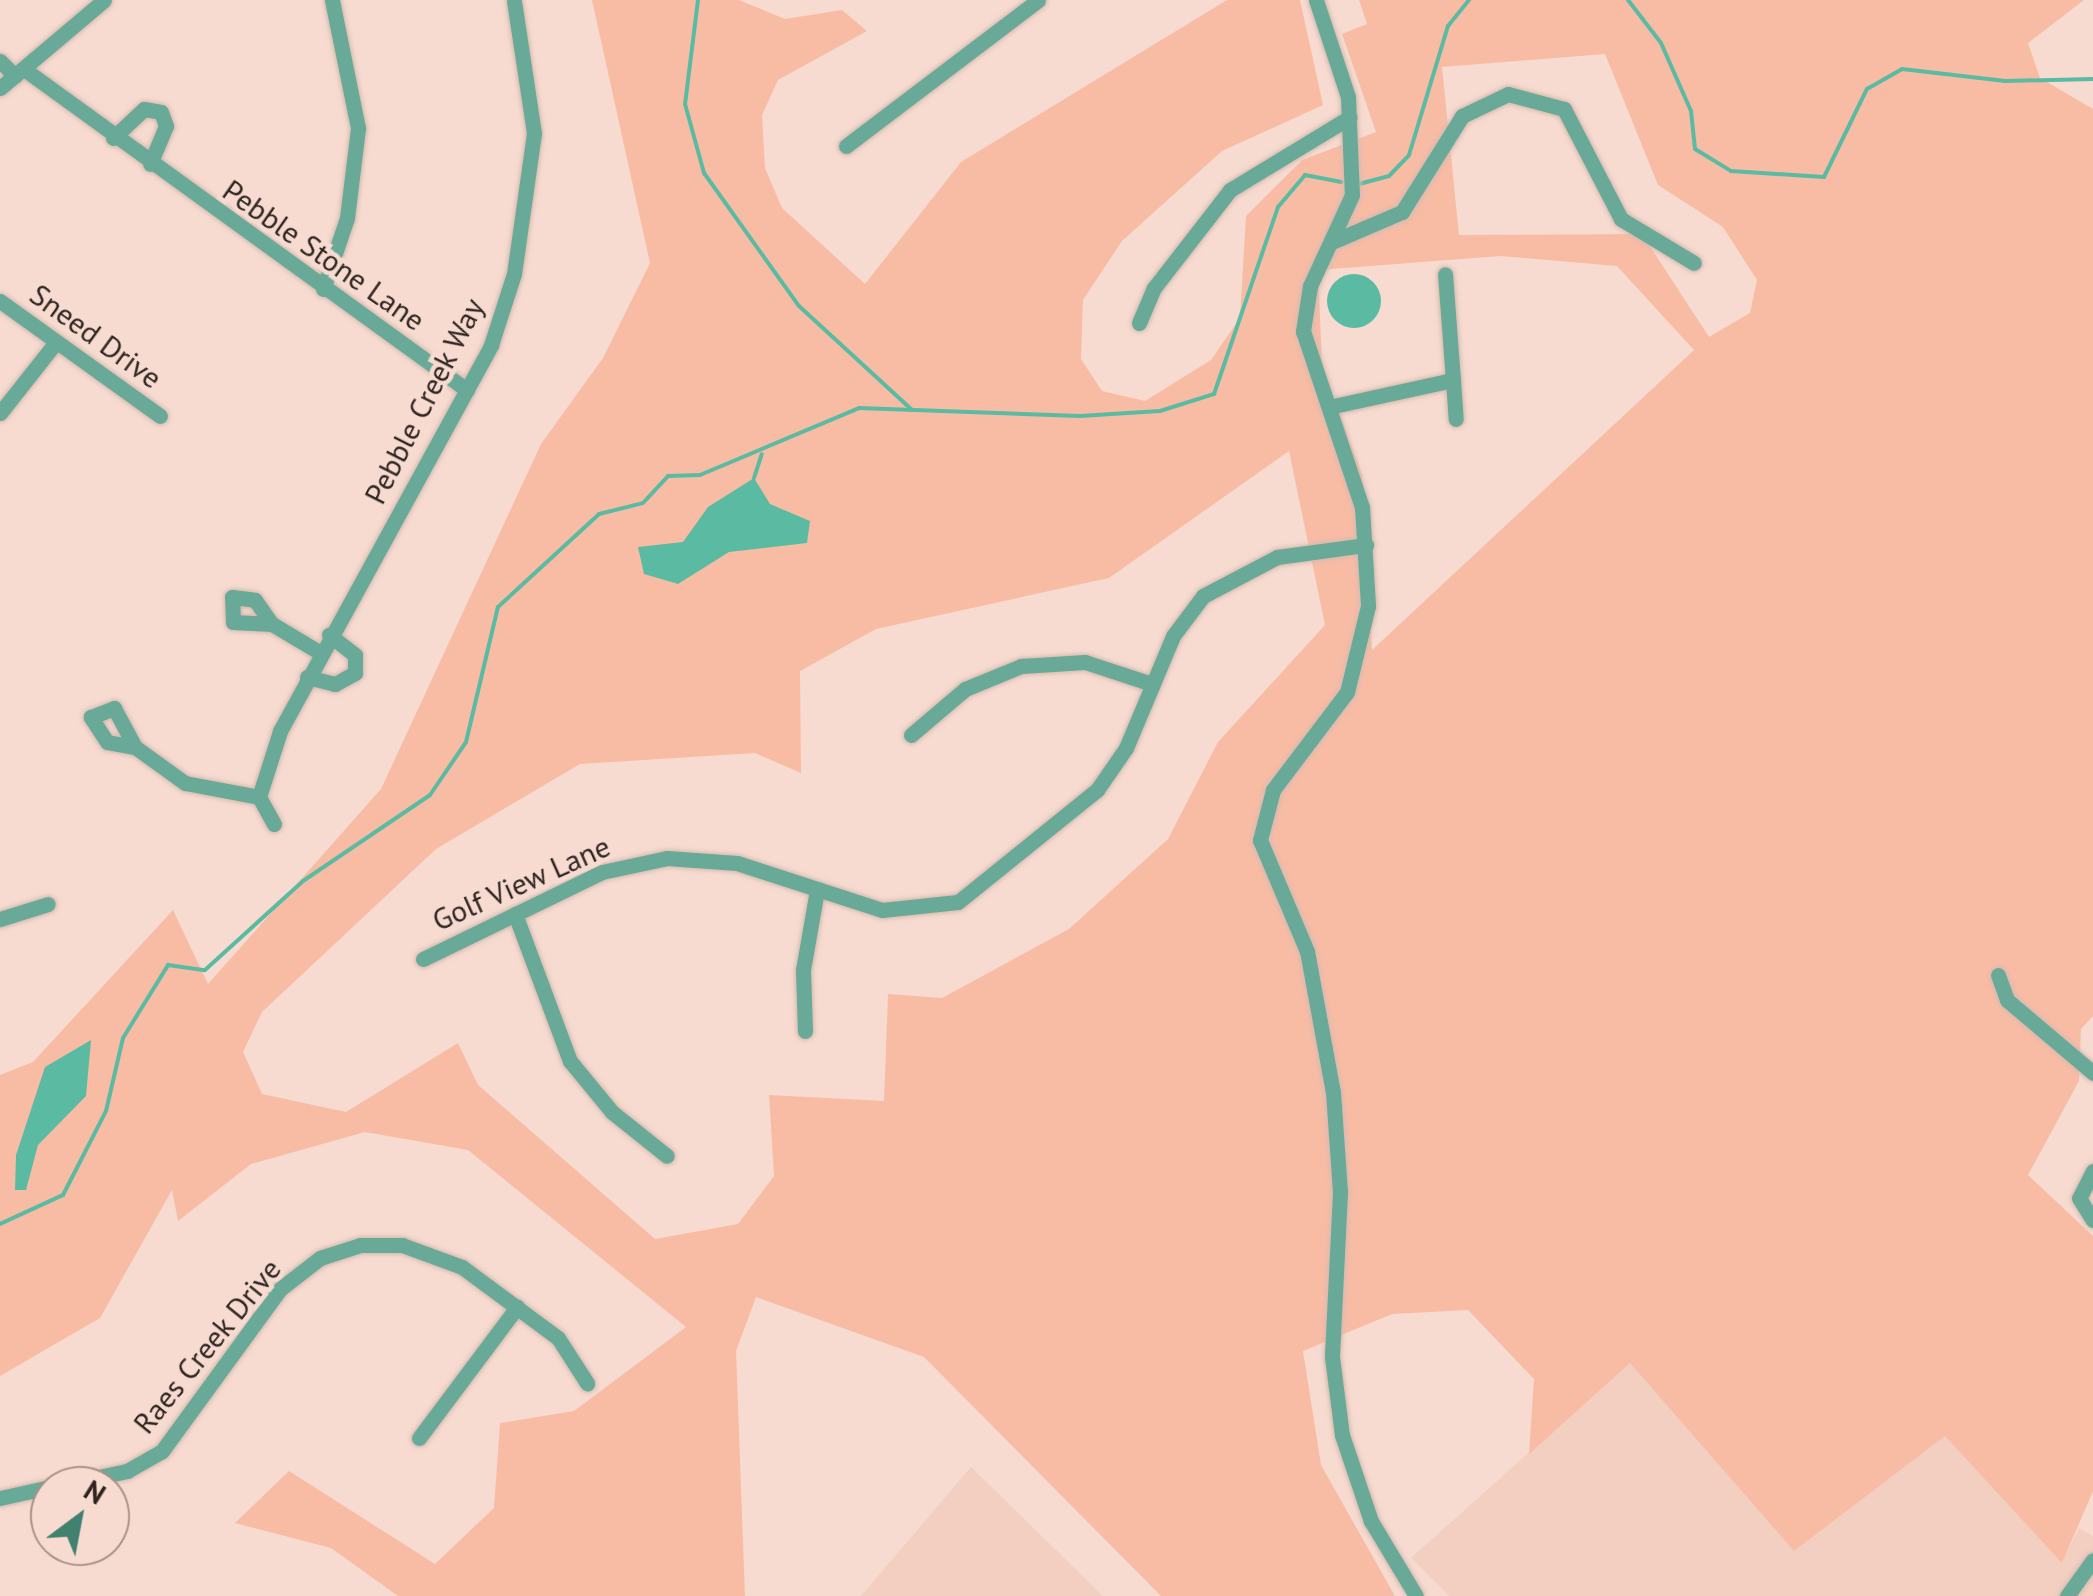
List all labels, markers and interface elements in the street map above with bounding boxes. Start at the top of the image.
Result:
street label: Pebble Stone Lane [216,172,432,338]
street label: Sneed Drive [23,276,169,396]
street label: Pebble Creek Way [356,292,492,510]
street label: Golf View Lane [426,827,616,939]
street label: Raes Creek Drive [125,1251,289,1441]
north arrow [30,1466,130,1566]
text: N [77,1471,113,1512]

